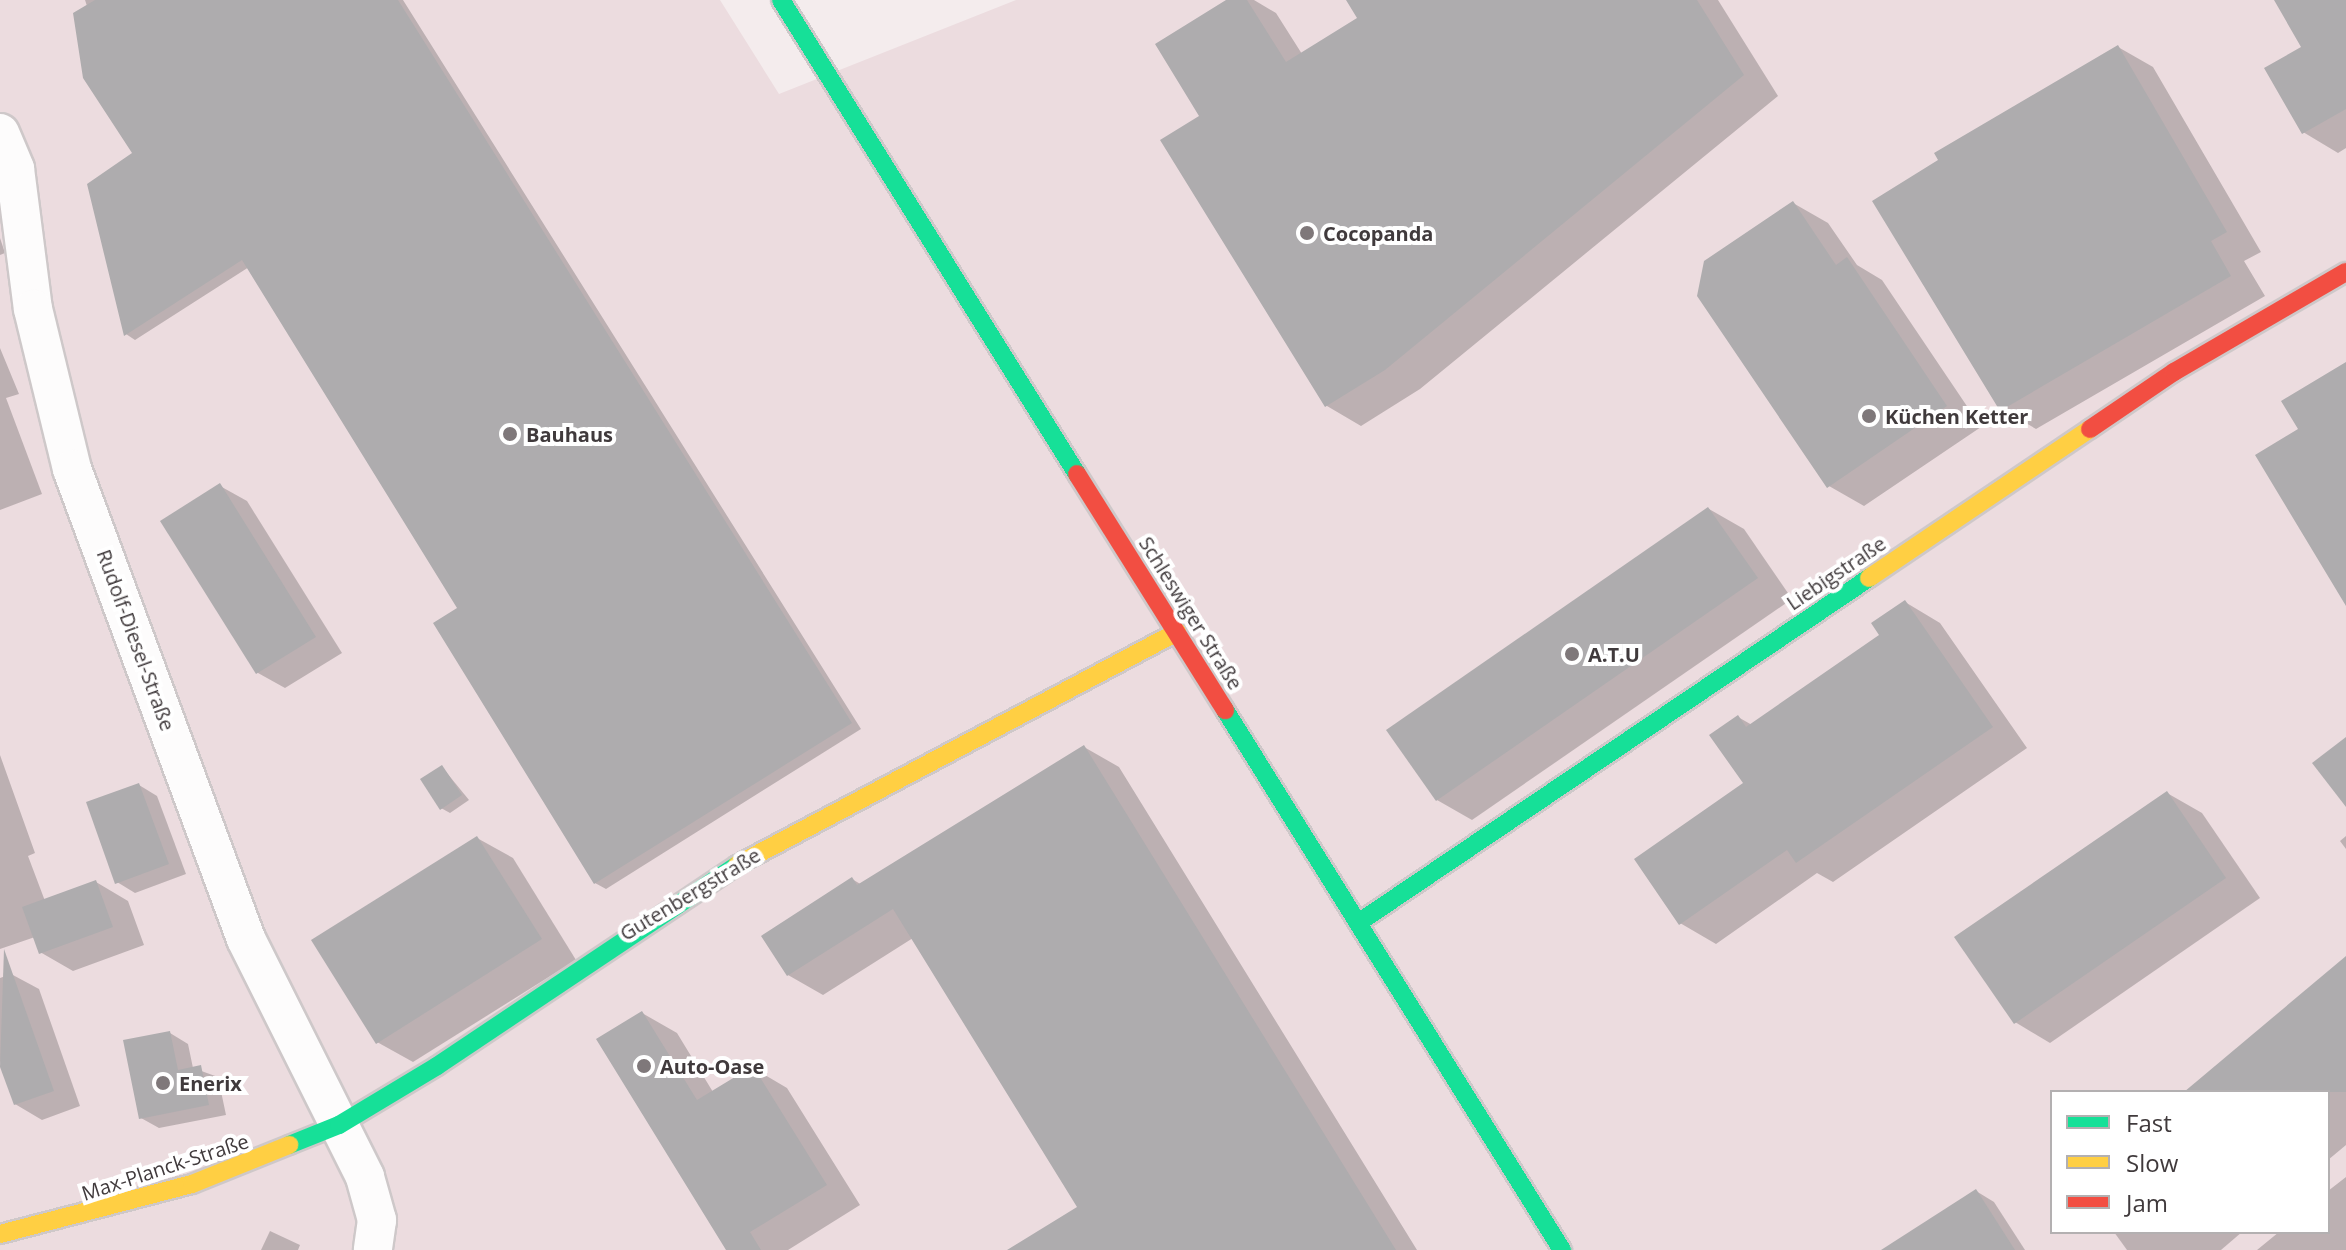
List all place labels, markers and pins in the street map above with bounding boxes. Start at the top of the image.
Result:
place label: Cocopanda [1323,221,1433,245]
marker: Cocopanda [1298,224,1316,242]
place label: Küchen Ketter [1885,404,2028,428]
marker: Küchen Ketter [1860,407,1878,425]
place label: Bauhaus [526,422,613,446]
marker: Bauhaus [501,425,519,443]
place label: A.T.U [1588,642,1640,666]
marker: A.T.U [1563,645,1581,663]
place label: Auto-Oase [660,1054,764,1078]
marker: Auto-Oase [635,1057,653,1075]
place label: Enerix [179,1071,242,1095]
marker: Enerix [154,1074,172,1092]

